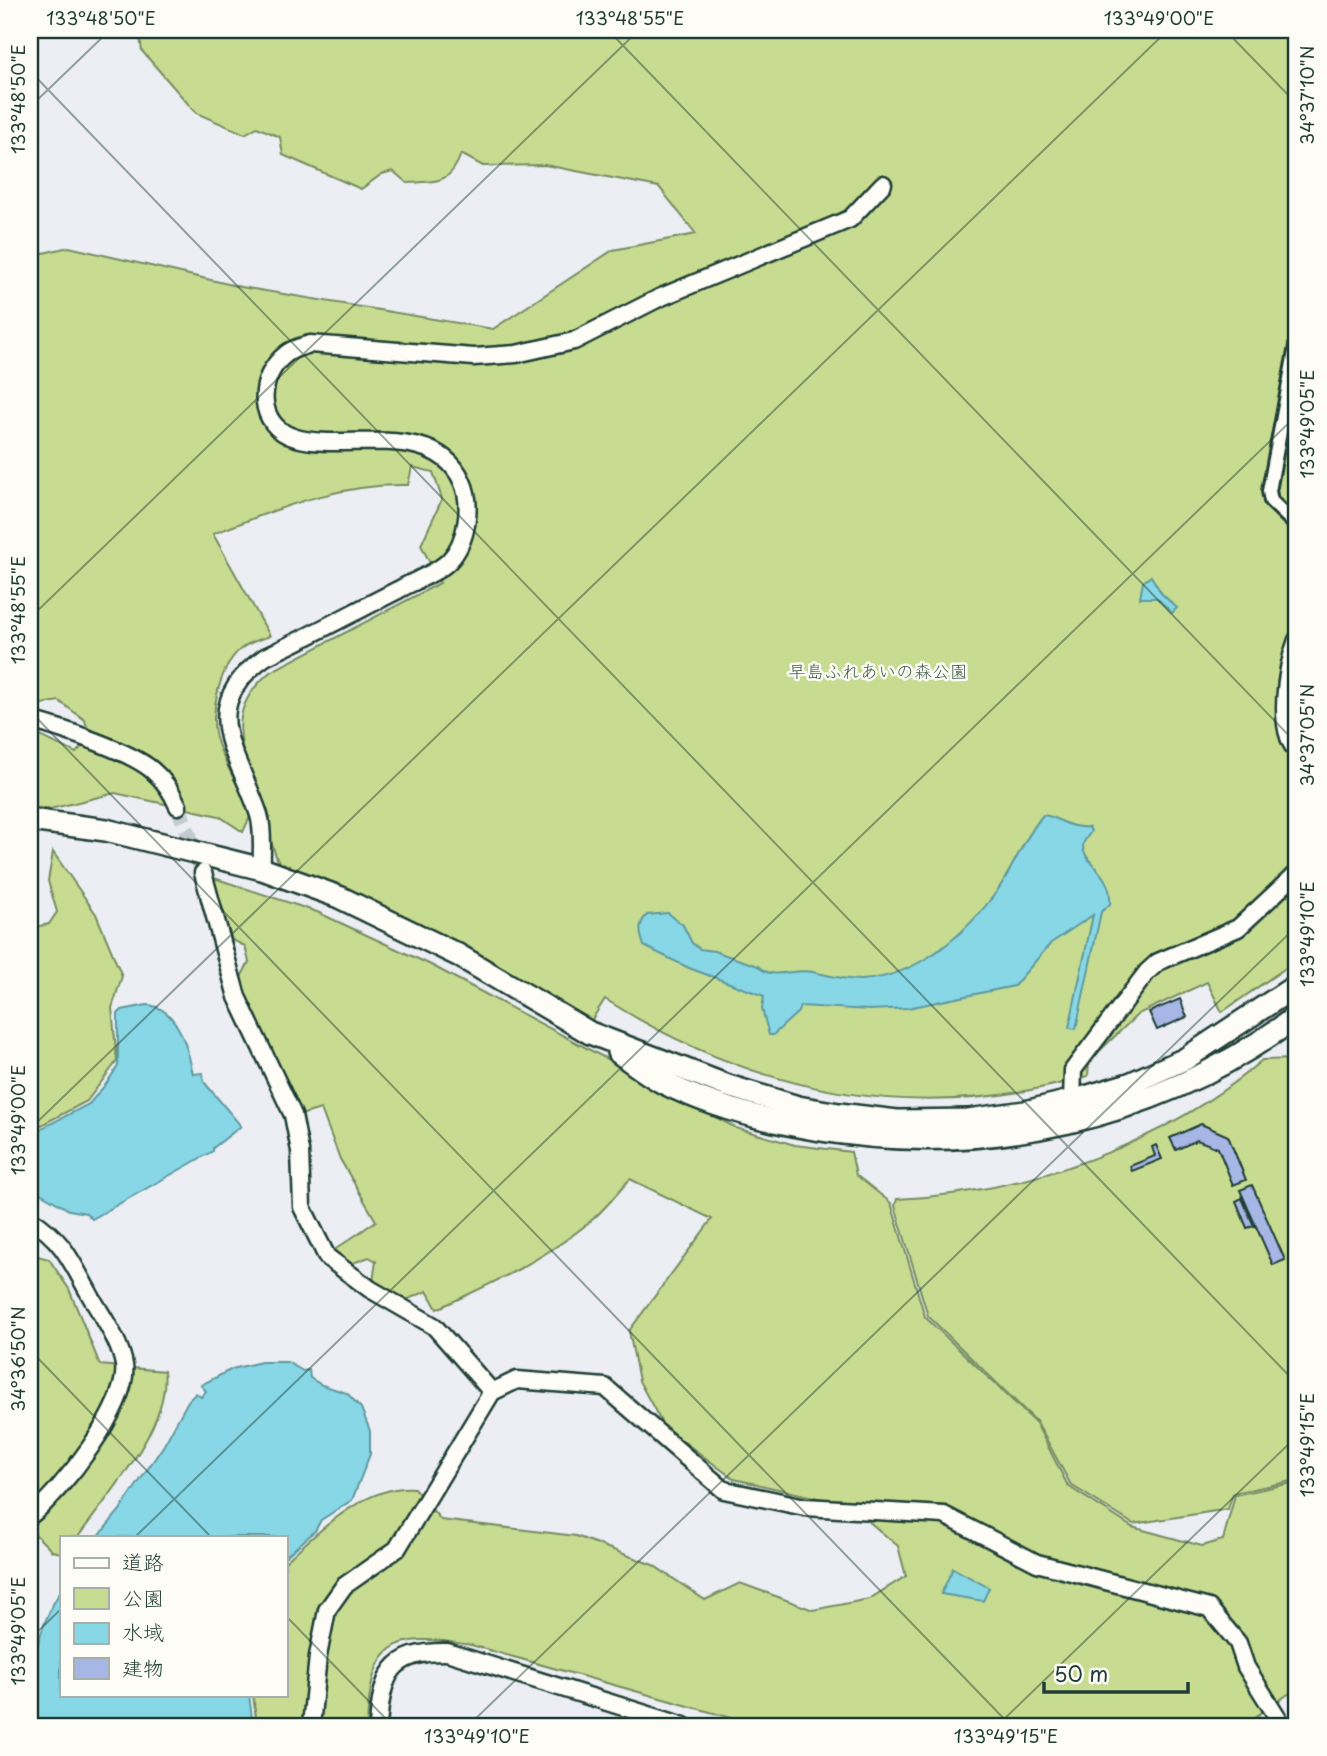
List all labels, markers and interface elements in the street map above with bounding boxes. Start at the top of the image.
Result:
text: 133°48'50"E [46,4,156,31]
text: 133°48'55"E [576,4,684,31]
text: 133°49'00"E [1104,4,1214,31]
text: 133°48'50"E [4,44,31,154]
text: 34°37'10"N [1293,45,1320,145]
text: 133°49'05"E [1293,370,1320,478]
text: 133°48'55"E [4,556,31,664]
park label: 早島ふれあいの森公園 [788,657,968,684]
text: 34°37'05"N [1293,684,1320,786]
text: 133°49'10"E [1293,881,1320,987]
text: 133°49'00"E [4,1065,31,1175]
text: 34°36'50"N [4,1306,31,1412]
text: 133°49'15"E [1293,1393,1320,1497]
legend [60,1536,287,1696]
text: 道路 [122,1545,164,1577]
text: 133°49'05"E [4,1577,31,1685]
text: 公園 [122,1581,164,1613]
text: 水域 [122,1615,164,1647]
text: 建物 [122,1651,164,1683]
scale bar [1044,1651,1187,1695]
text: 50 m [1054,1657,1108,1689]
text: 133°49'10"E [424,1722,530,1749]
text: 133°49'15"E [954,1722,1058,1749]

